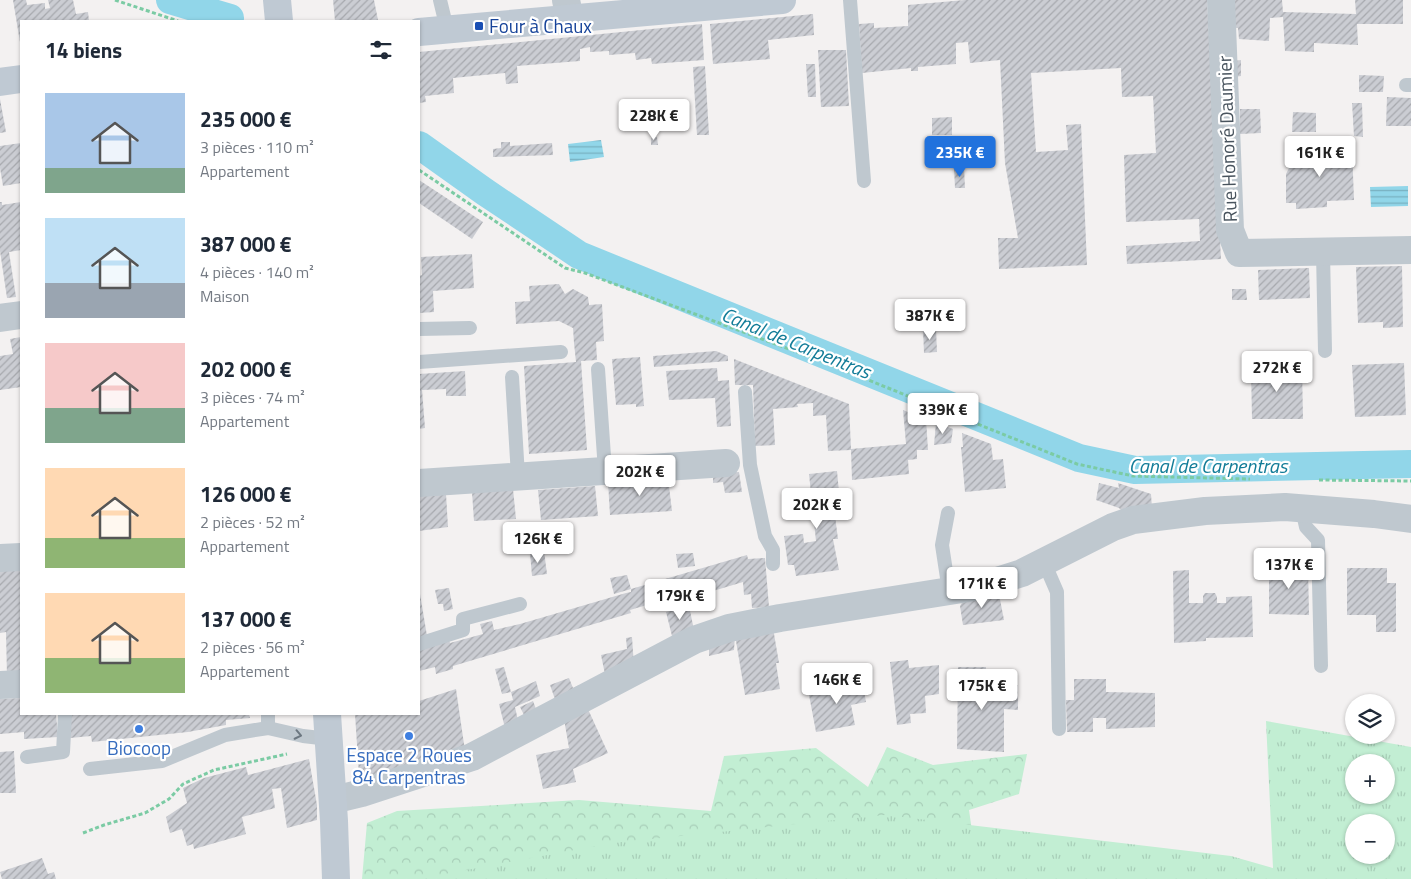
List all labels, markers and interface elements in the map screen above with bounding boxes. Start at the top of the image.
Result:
place label: Four à Chaux [489,11,592,40]
marker: Four à Chaux [473,20,485,32]
text: 14 biens [45,34,122,66]
icon: filters [367,36,395,64]
street label: Rue Honoré Daumier [1209,55,1244,223]
pin: 228K € [613,98,695,141]
text: 235 000 € [200,103,292,135]
text: 228K € [630,103,678,127]
icon: home [85,113,145,173]
text: 3 pièces · 110 m² [200,135,314,159]
pin: 235K € [919,136,1001,178]
pin: 161K € [1279,136,1361,178]
text: 235K € [936,140,984,164]
text: 161K € [1296,140,1344,164]
text: Appartement [200,159,289,183]
text: 387 000 € [200,228,292,260]
icon: home [85,238,145,298]
text: 4 pièces · 140 m² [200,260,314,284]
text: Maison [200,284,249,308]
water label: Canal de Carpentras [717,298,877,387]
pin: 387K € [889,298,971,341]
text: 387K € [906,303,954,327]
pin: 272K € [1236,350,1318,393]
text: 202 000 € [200,353,292,385]
text: 272K € [1253,355,1301,379]
icon: home [85,363,145,423]
text: 3 pièces · 74 m² [200,385,305,409]
pin: 339K € [902,392,984,435]
text: 339K € [919,397,967,421]
text: Appartement [200,409,289,433]
water label: Canal de Carpentras [1129,450,1289,481]
pin: 202K € [599,454,681,497]
text: 202K € [616,459,664,483]
text: 126 000 € [200,478,292,510]
icon: home [85,488,145,548]
pin: 202K € [776,488,858,530]
text: 202K € [793,492,841,516]
text: 2 pièces · 52 m² [200,510,305,534]
pin: 126K € [497,522,579,564]
text: 126K € [514,526,562,550]
text: Appartement [200,534,289,558]
pin: 137K € [1248,548,1330,590]
text: 137K € [1265,552,1313,576]
pin: 171K € [941,566,1023,609]
text: 171K € [958,571,1006,595]
pin: 179K € [639,578,721,621]
text: 179K € [656,583,704,607]
text: 137 000 € [200,603,292,635]
icon: home [85,613,145,673]
text: 2 pièces · 56 m² [200,635,305,659]
text: Appartement [200,659,289,683]
pin: 146K € [796,662,878,705]
text: 146K € [813,667,861,691]
pin: 175K € [941,668,1023,711]
text: 175K € [958,673,1006,697]
map controls [1345,694,1395,864]
button: layers [1345,694,1395,744]
marker: Biocoop [133,723,145,735]
one-way arrow [294,729,302,740]
marker: Espace 2 Roues 84 Carpentras [403,730,415,742]
place label: Biocoop [107,733,171,762]
place label: Espace 2 Roues 84 Carpentras [346,740,472,791]
button: + [1345,754,1395,804]
button: − [1345,814,1395,864]

